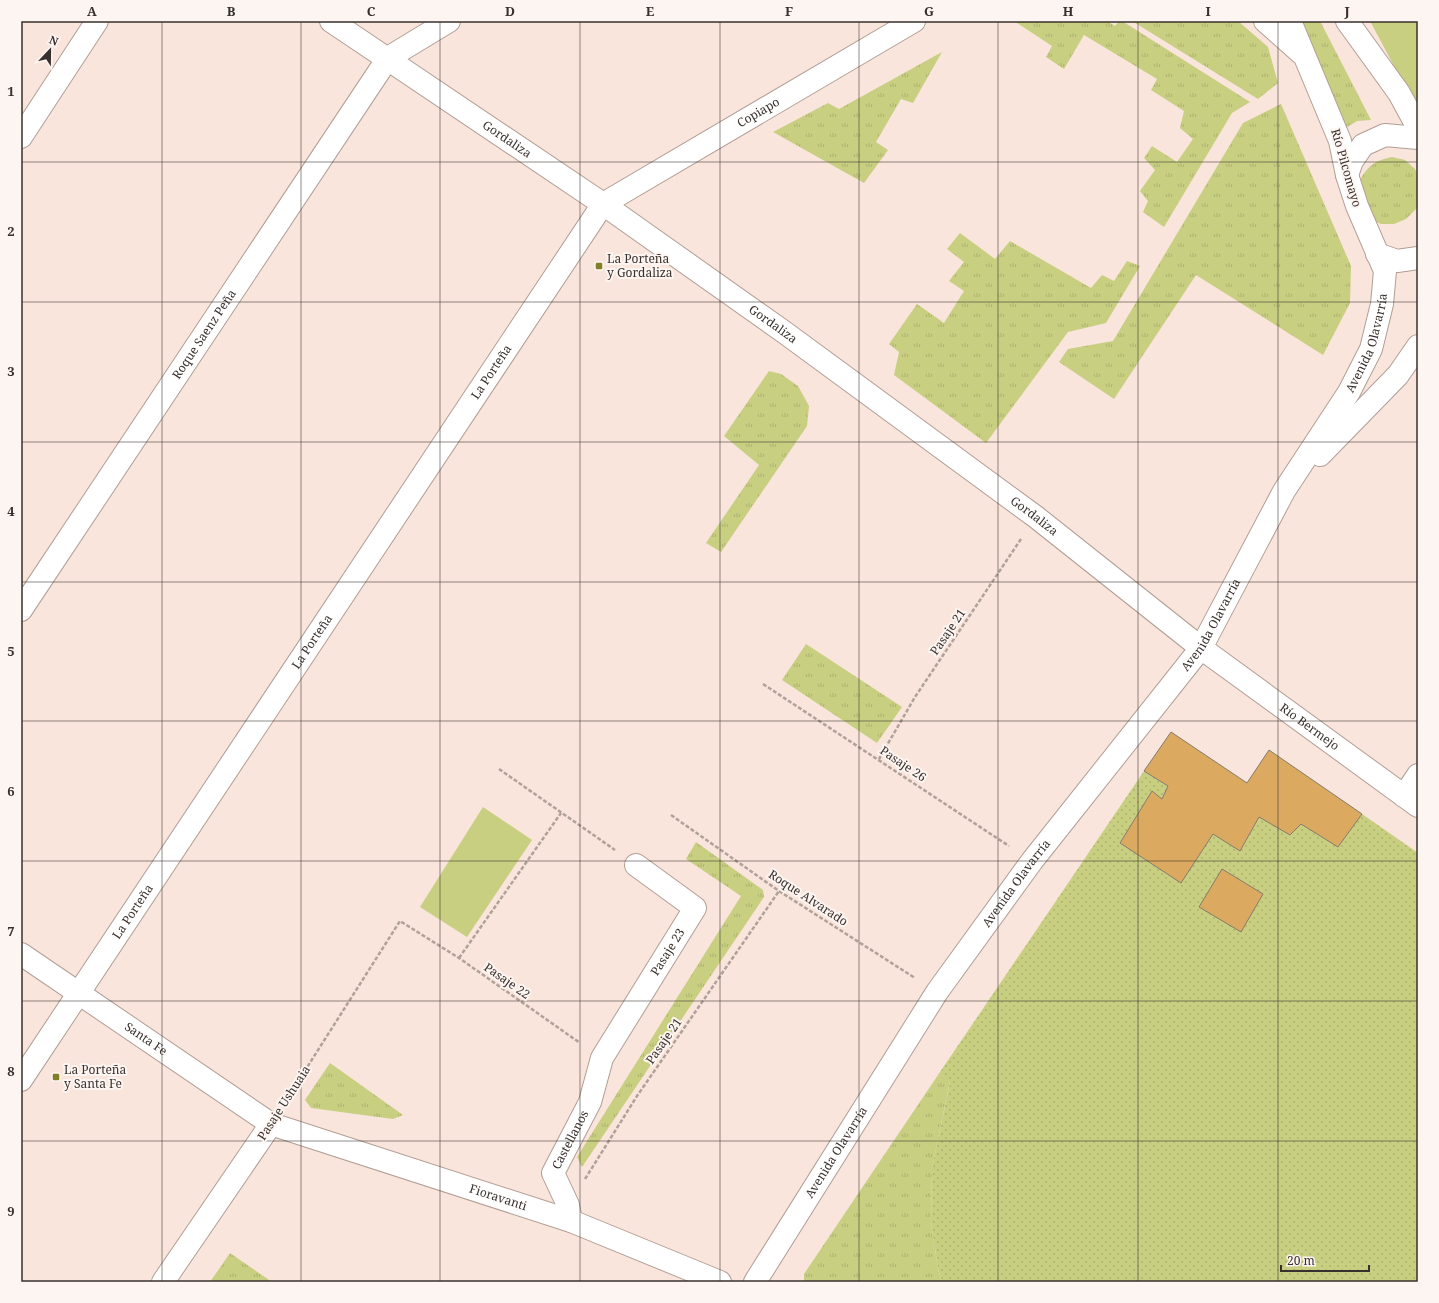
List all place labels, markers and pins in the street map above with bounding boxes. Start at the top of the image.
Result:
place label: La Porteña y Gordaliza [607,250,673,281]
marker: La Porteña y Gordaliza [594,261,604,271]
place label: La Porteña y Santa Fe [64,1061,127,1092]
marker: La Porteña y Santa Fe [51,1072,61,1082]

